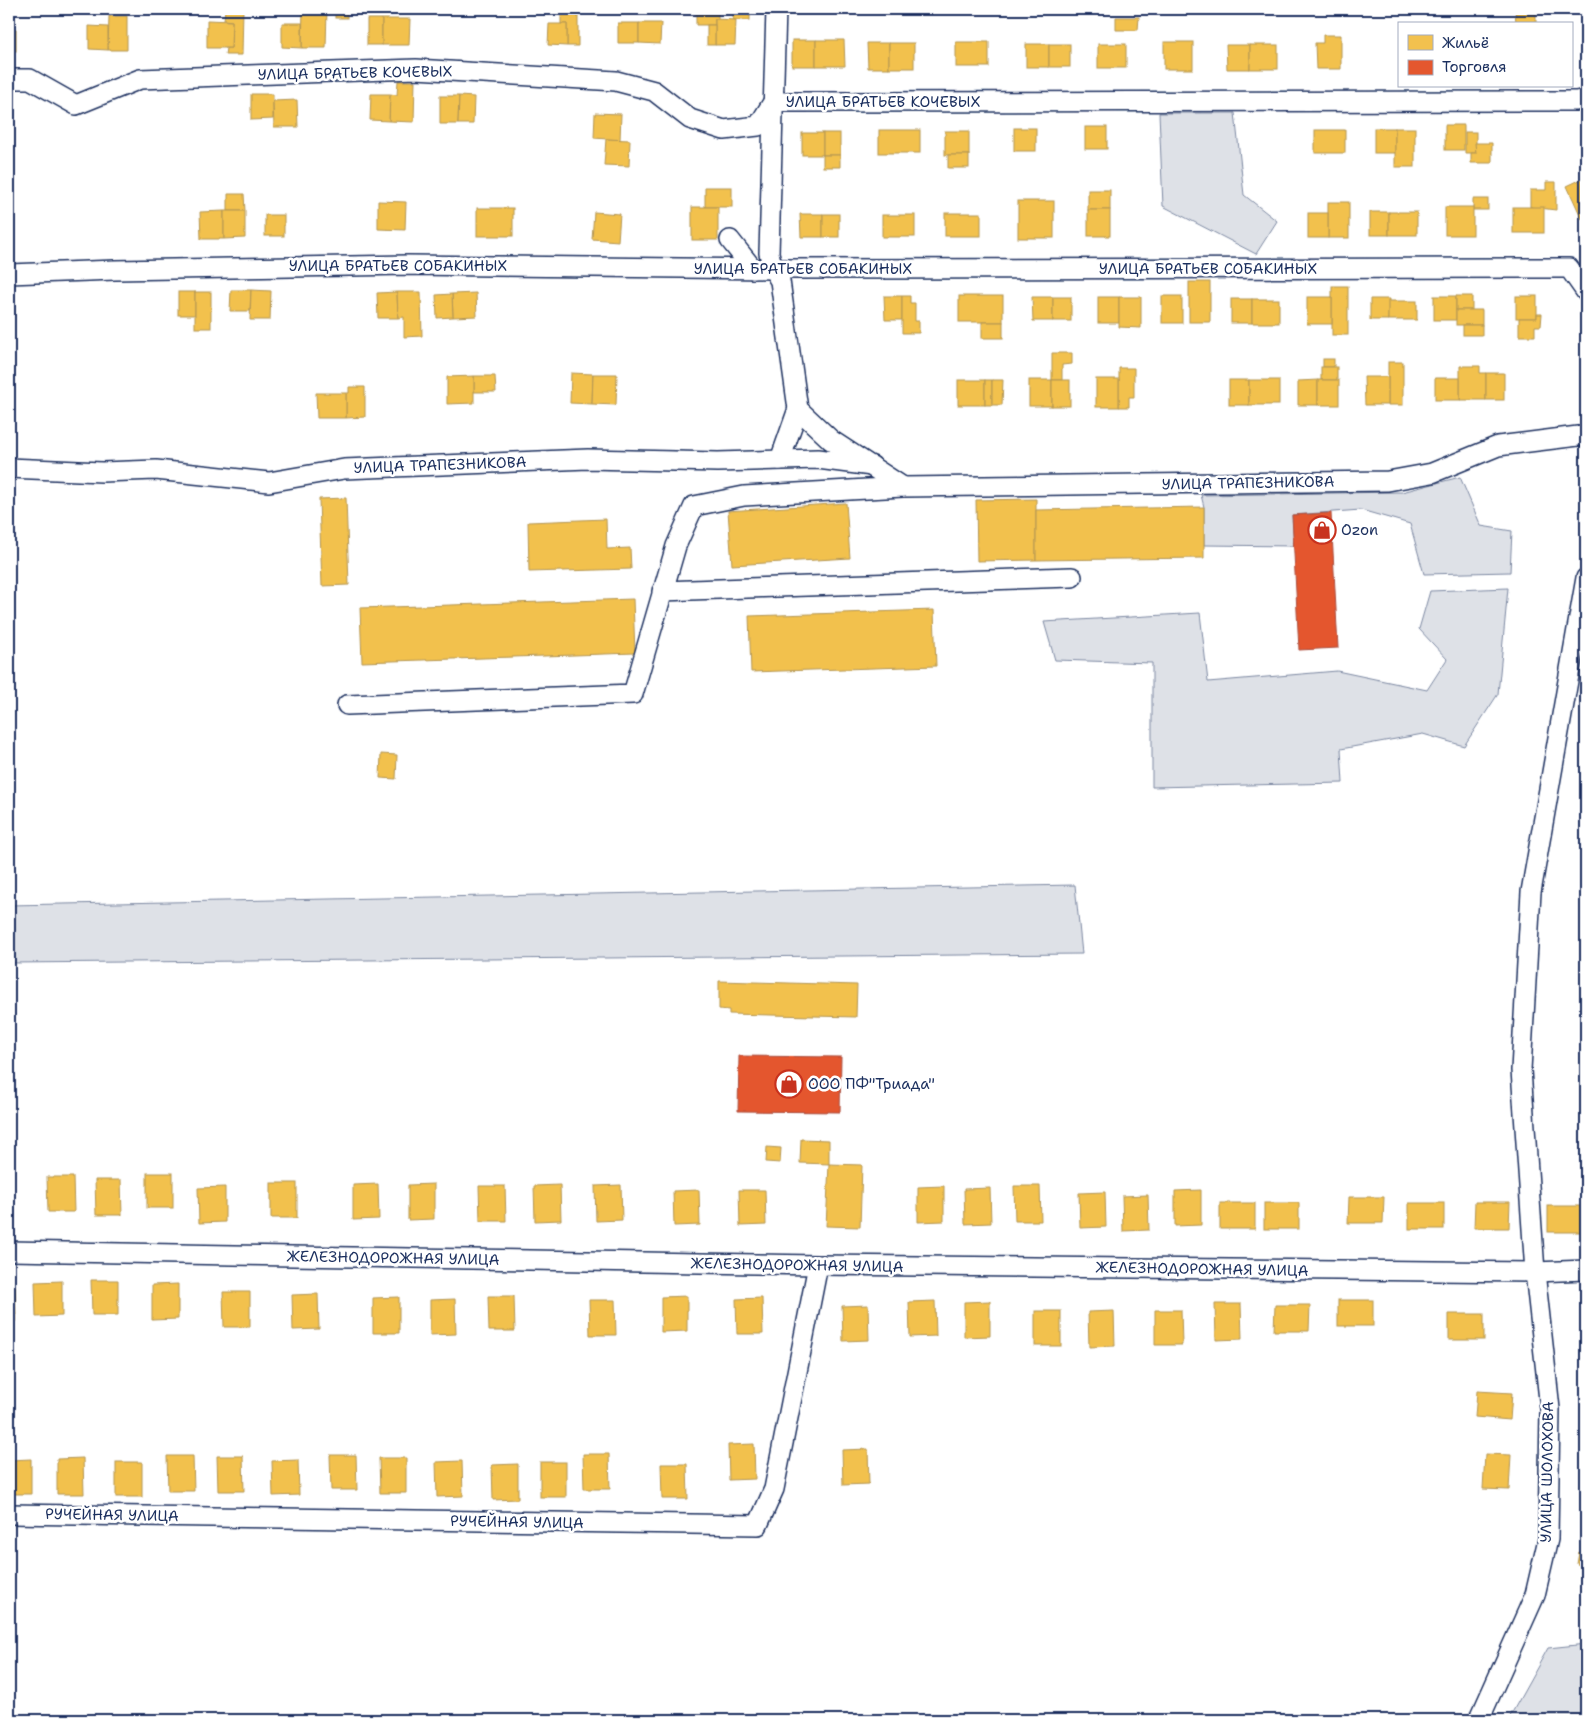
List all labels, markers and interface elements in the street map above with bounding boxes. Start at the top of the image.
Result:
legend [1398,22,1572,88]
text: Жильё [1442,33,1489,53]
text: Торговля [1442,57,1507,77]
street label: УЛИЦА БРАТЬЕВ КОЧЕВЫХ [258,61,453,85]
street label: УЛИЦА БРАТЬЕВ КОЧЕВЫХ [786,92,981,112]
street label: УЛИЦА БРАТЬЕВ СОБАКИНЫХ [289,256,508,276]
street label: УЛИЦА БРАТЬЕВ СОБАКИНЫХ [694,259,913,279]
street label: УЛИЦА БРАТЬЕВ СОБАКИНЫХ [1099,259,1318,279]
street label: УЛИЦА ТРАПЕЗНИКОВА [353,452,527,478]
street label: УЛИЦА ТРАПЕЗНИКОВА [1161,471,1335,495]
shop icon: Ozon [1307,515,1337,545]
place label: Ozon [1341,520,1378,540]
shop icon: ООО ПФ"Триада" [774,1069,804,1099]
place label: ООО ПФ"Триада" [808,1074,935,1094]
street label: ЖЕЛЕЗНОДОРОЖНАЯ УЛИЦА [286,1246,500,1270]
street label: ЖЕЛЕЗНОДОРОЖНАЯ УЛИЦА [690,1253,904,1277]
street label: ЖЕЛЕЗНОДОРОЖНАЯ УЛИЦА [1095,1257,1309,1281]
street label: УЛИЦА ШОЛОХОВА [1536,1401,1558,1543]
street label: РУЧЕЙНАЯ УЛИЦА [45,1503,179,1526]
street label: РУЧЕЙНАЯ УЛИЦА [450,1510,584,1533]

